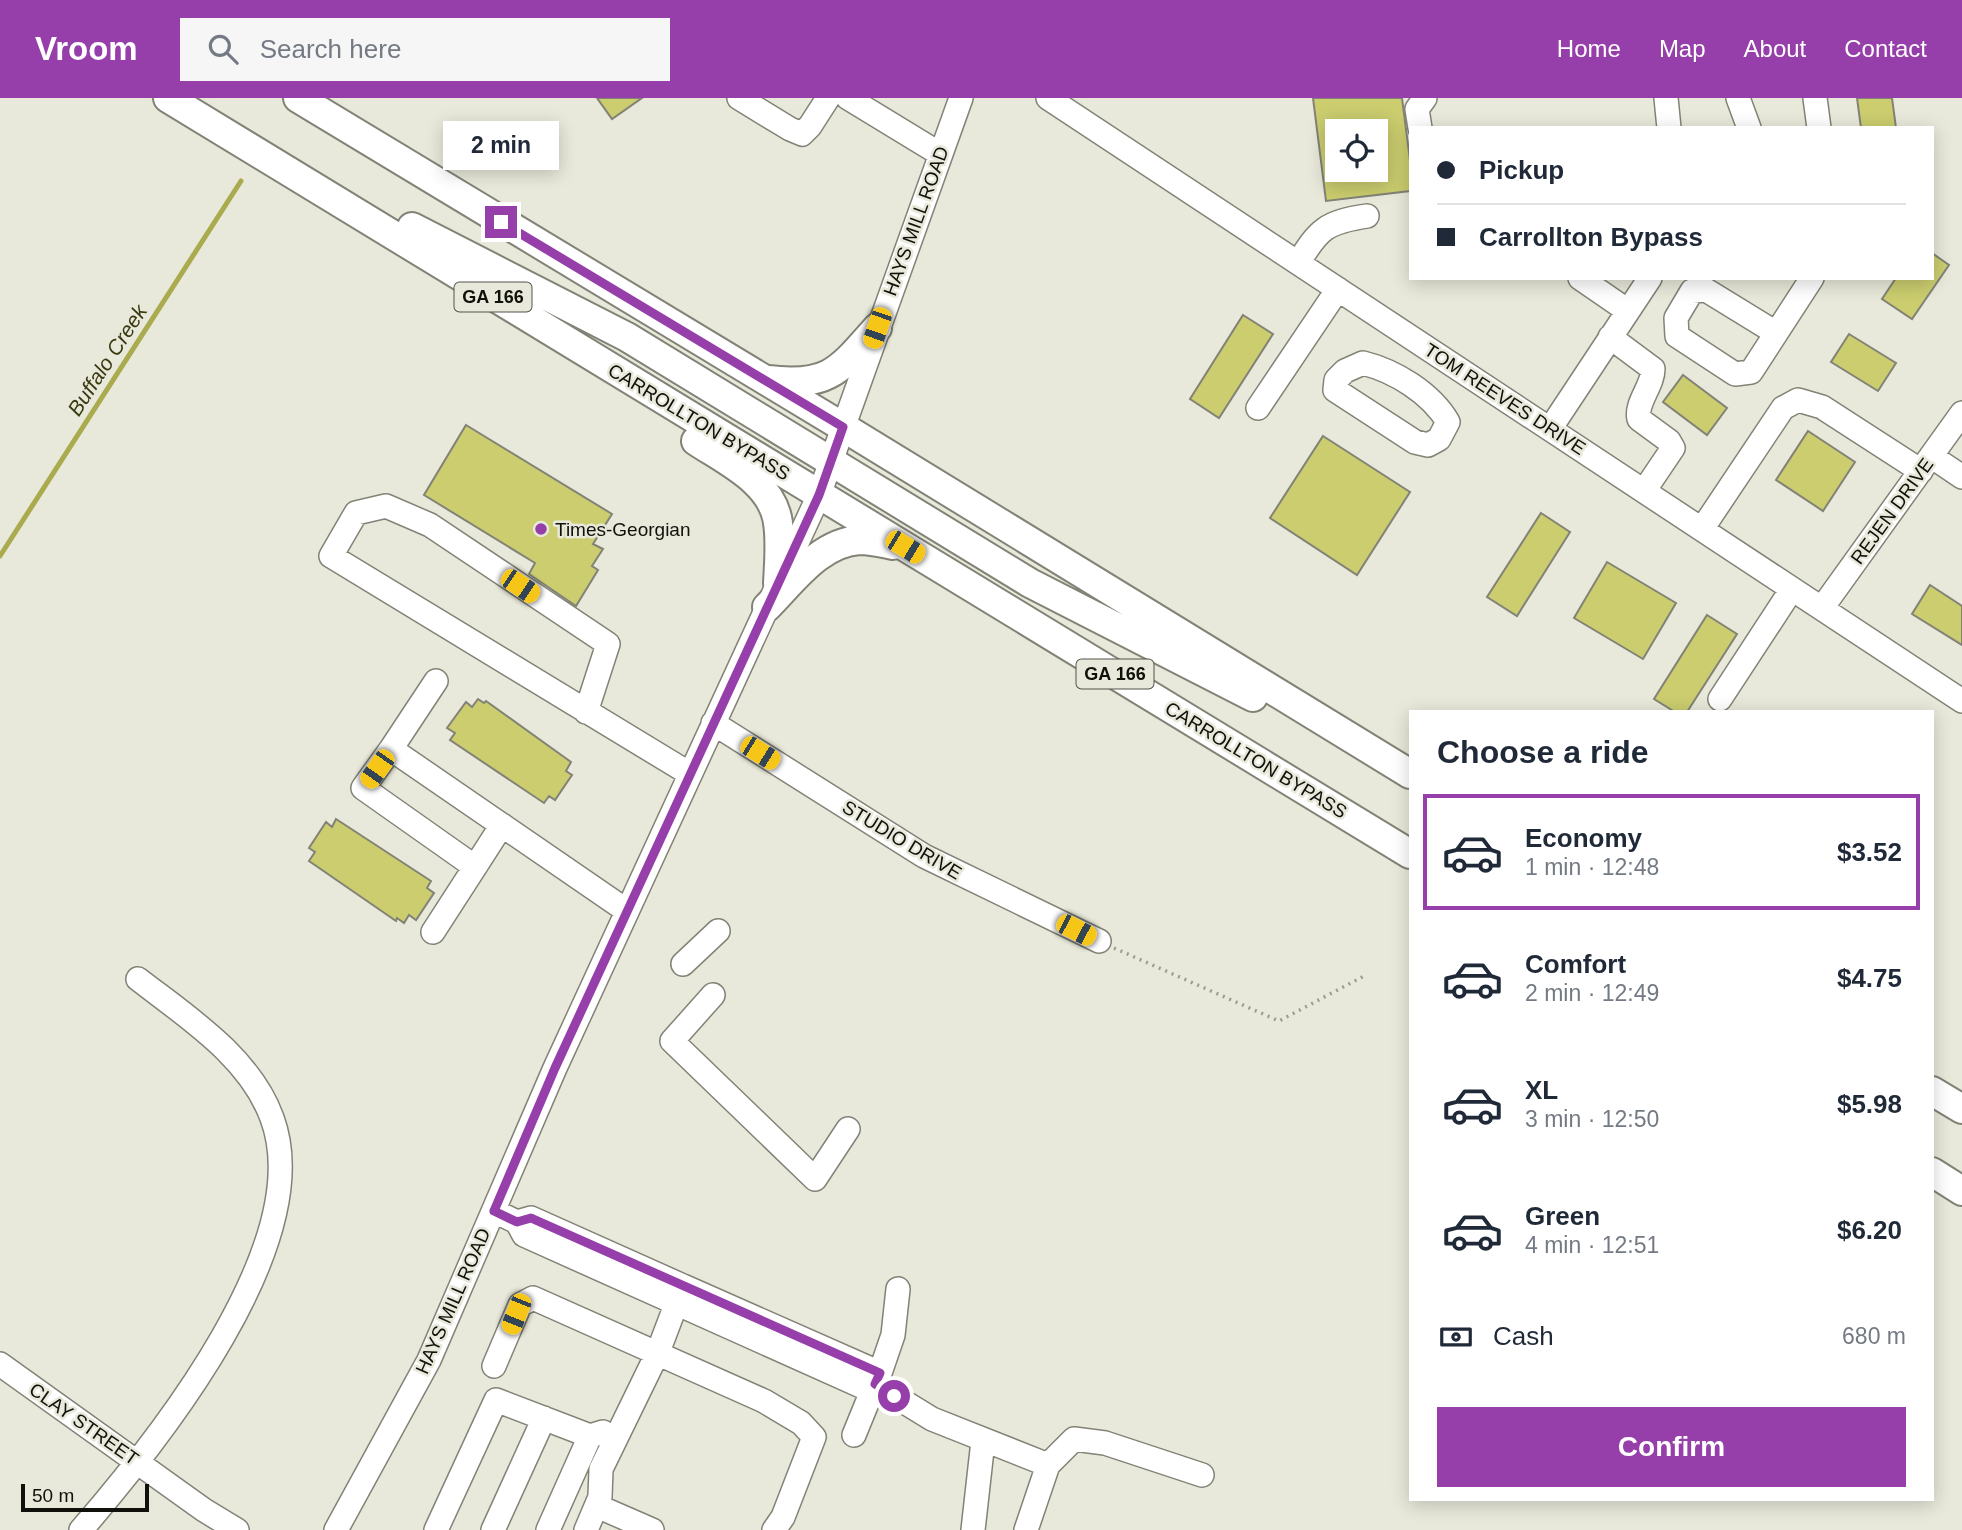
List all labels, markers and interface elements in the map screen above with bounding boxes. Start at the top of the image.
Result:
search box [180,18,670,81]
text: Vroom [35,30,138,67]
icon: search [204,30,242,68]
text: Search here [260,34,401,64]
text: Home [1557,35,1621,62]
text: Map [1659,35,1706,62]
text: About [1744,35,1806,62]
text: Contact [1844,35,1927,62]
map controls [1325,119,1388,182]
button: locate [1325,119,1388,182]
callout: 2 min [443,121,559,170]
text: 2 min [471,132,531,158]
street label: HAYS MILL ROAD [879,143,953,299]
text: Pickup [1479,155,1564,185]
route end [485,206,517,238]
text: Carrollton Bypass [1479,222,1703,252]
road number: GA 166 [454,282,532,312]
water label: Buffalo Creek [63,299,152,420]
car [861,305,894,351]
street label: TOM REEVES DRIVE [1421,339,1589,459]
street label: CARROLLTON BYPASS [604,359,794,485]
street label: REJEN DRIVE [1847,454,1937,568]
place label: Times-Georgian [555,519,691,540]
marker: Times-Georgian [533,521,549,537]
car [882,527,929,567]
car [497,566,544,606]
road number: GA 166 [1076,660,1154,688]
street label: CARROLLTON BYPASS [1161,697,1351,823]
car [737,733,784,773]
text: Choose a ride [1437,734,1649,770]
car [357,746,398,792]
street label: STUDIO DRIVE [839,796,965,884]
icon: car [1441,821,1504,884]
text: Economy [1525,823,1642,853]
text: $3.52 [1837,837,1902,867]
text: 1 min · 12:48 [1525,854,1659,880]
car [1053,911,1100,949]
icon: car [1441,947,1504,1010]
text: Comfort [1525,949,1626,979]
text: $4.75 [1837,963,1902,993]
text: 2 min · 12:49 [1525,980,1659,1006]
icon: car [1441,1073,1504,1136]
text: XL [1525,1075,1558,1105]
text: $5.98 [1837,1089,1902,1119]
text: 3 min · 12:50 [1525,1106,1659,1132]
icon: car [1441,1199,1504,1262]
text: Green [1525,1201,1600,1231]
text: $6.20 [1837,1215,1902,1245]
street label: HAYS MILL ROAD [411,1225,495,1377]
text: 4 min · 12:51 [1525,1232,1659,1258]
car [499,1291,534,1337]
icon: cash [1437,1318,1475,1356]
text: Cash [1493,1321,1554,1351]
text: 680 m [1842,1323,1906,1349]
street label: CLAY STREET [26,1379,143,1470]
route start [878,1380,910,1412]
button: Confirm [1437,1407,1906,1487]
scale bar [21,1481,149,1513]
text: 50 m [32,1485,74,1506]

